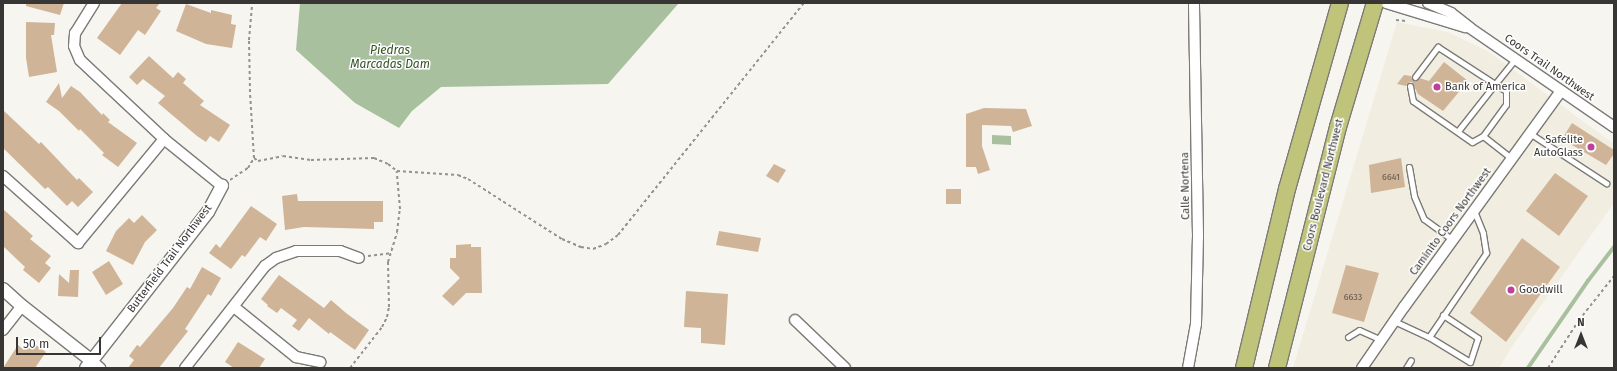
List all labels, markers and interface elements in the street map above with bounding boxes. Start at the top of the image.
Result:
street label: Coors Trail Northwest [1501,32,1597,104]
water label: Piedras Marcadas Dam [350,44,430,72]
place label: Bank of America [1445,80,1526,94]
marker: Bank of America [1432,82,1442,92]
street label: Coors Boulevard Northwest [1301,118,1347,252]
place label: Safelite AutoGlass [1534,134,1583,160]
marker: Safelite AutoGlass [1586,142,1596,152]
street label: Calle Nortena [1179,152,1193,220]
street label: Caminito Coors Northwest [1408,166,1494,278]
house number: 6641 [1382,172,1400,182]
street label: Butterfield Trail Northwest [125,202,215,316]
place label: Goodwill [1519,283,1563,297]
marker: Goodwill [1506,285,1516,295]
house number: 6633 [1344,292,1362,302]
north arrow [1561,315,1601,355]
text: N [1577,316,1585,329]
scale bar [18,329,103,355]
text: 50 m [23,337,49,351]

